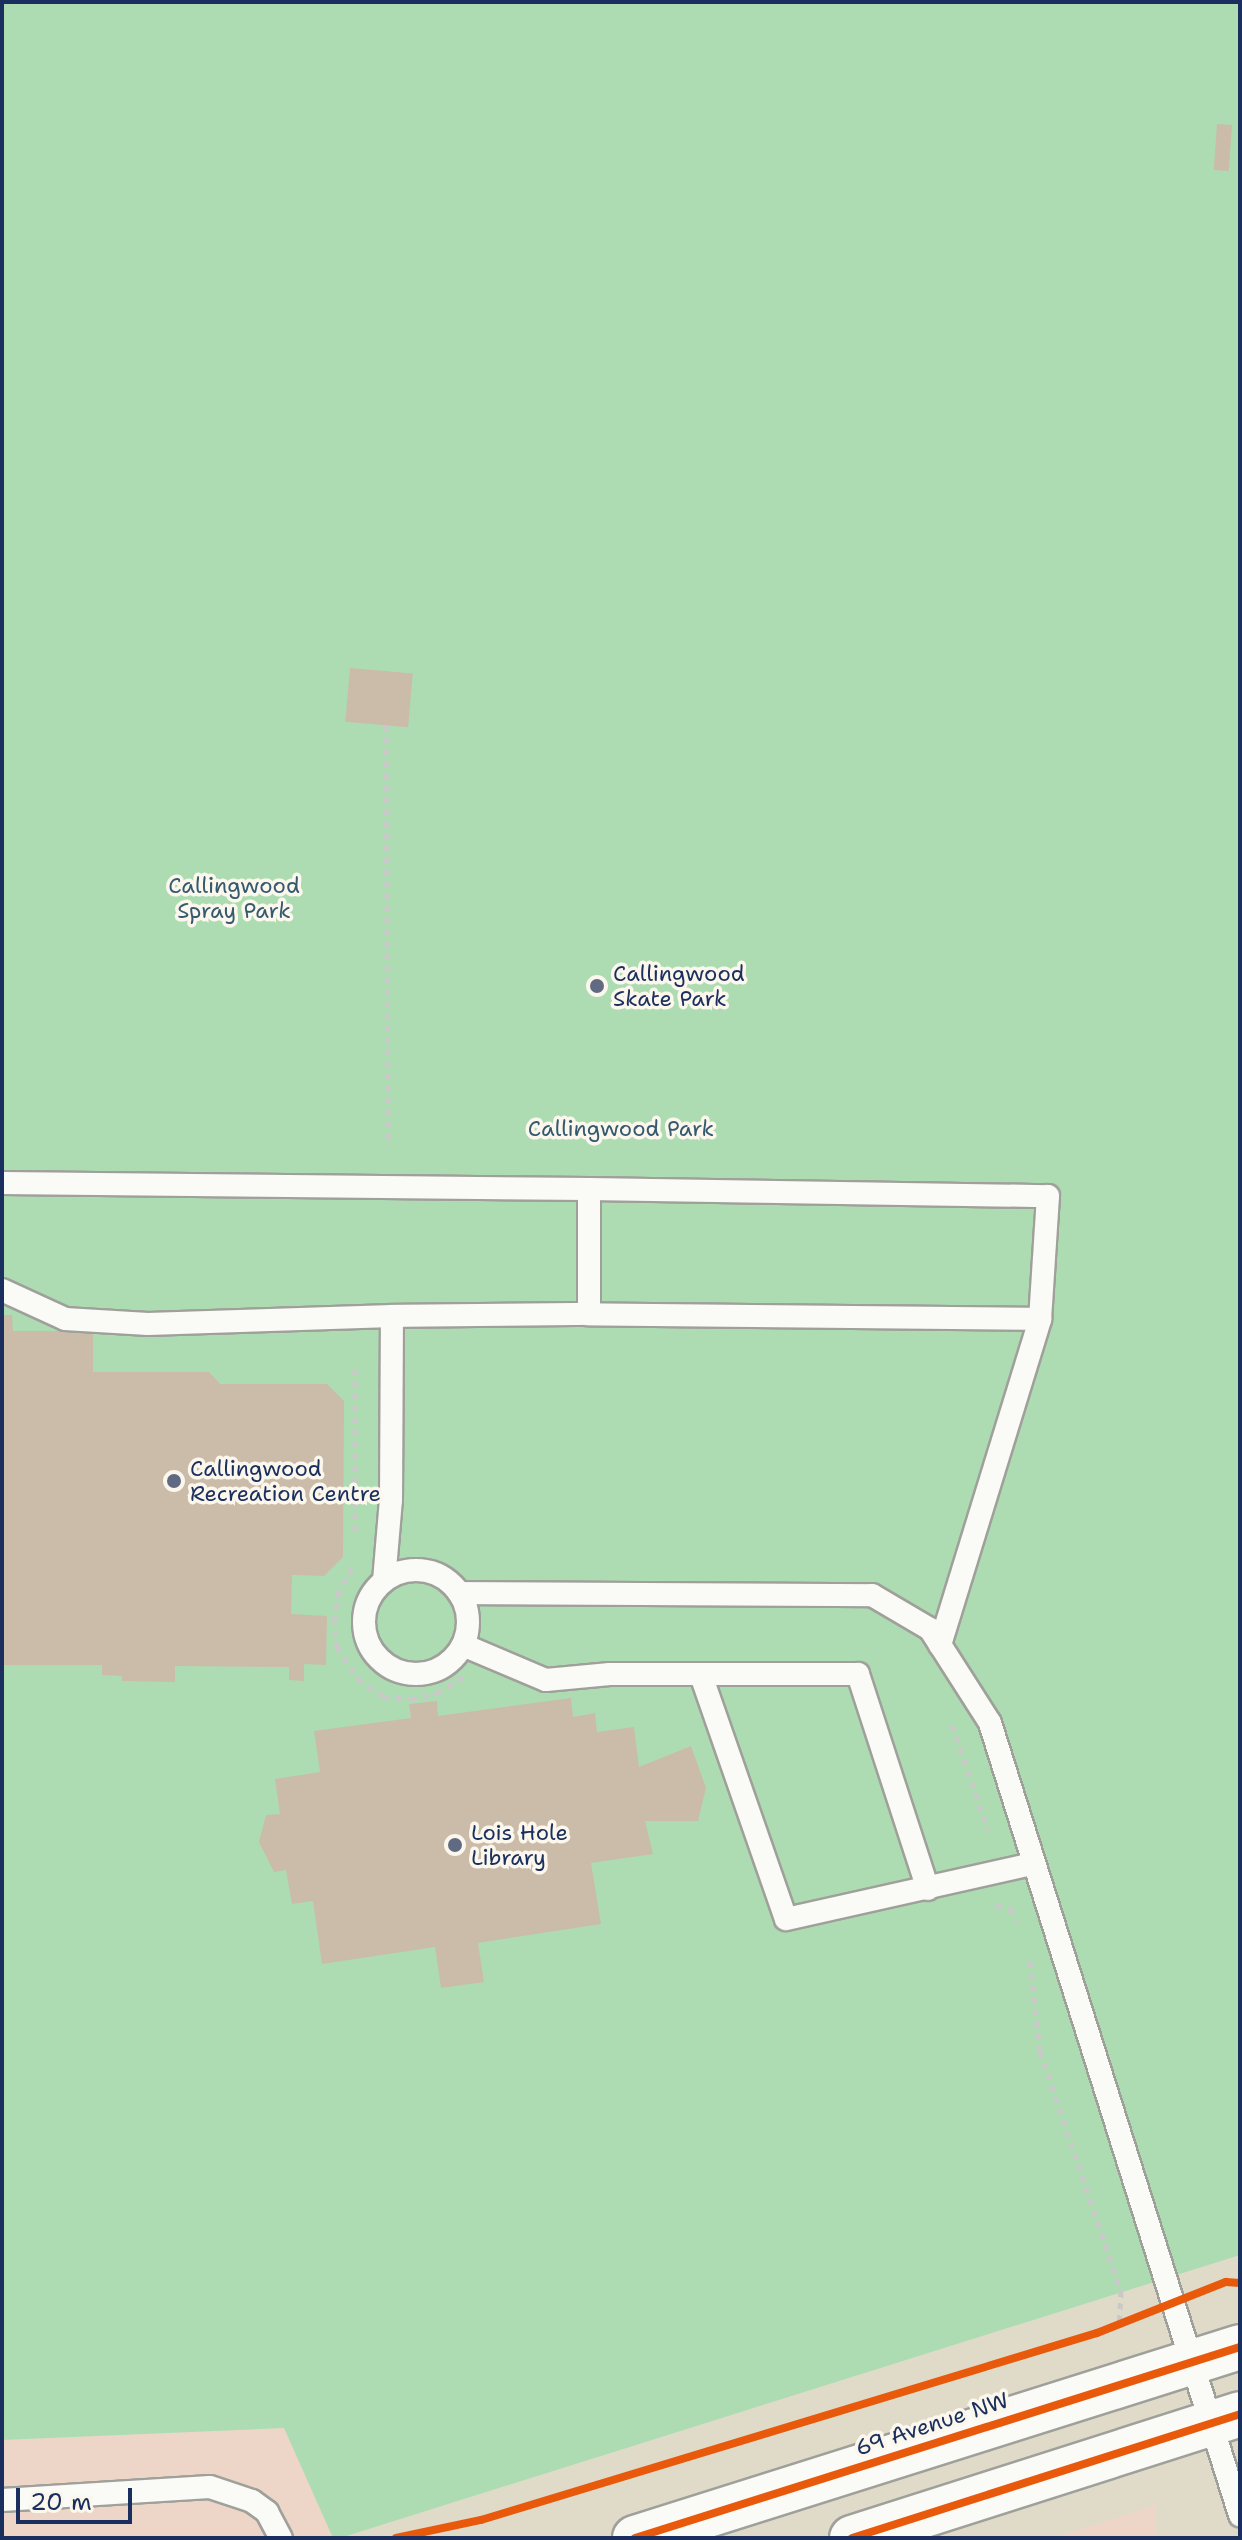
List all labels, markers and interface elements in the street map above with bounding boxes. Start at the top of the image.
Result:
park label: Callingwood Spray Park [168,872,300,924]
place label: Callingwood Skate Park [613,960,745,1012]
marker: Callingwood Skate Park [588,977,606,995]
park label: Callingwood Park [528,1116,714,1142]
place label: Callingwood Recreation Centre [190,1455,381,1506]
marker: Callingwood Recreation Centre [165,1472,183,1490]
place label: Lois Hole Library [471,1819,568,1870]
marker: Lois Hole Library [446,1836,464,1854]
street label: 69 Avenue NW [852,2387,1012,2461]
scale bar [20,2472,136,2522]
text: 20 m [30,2486,92,2518]

